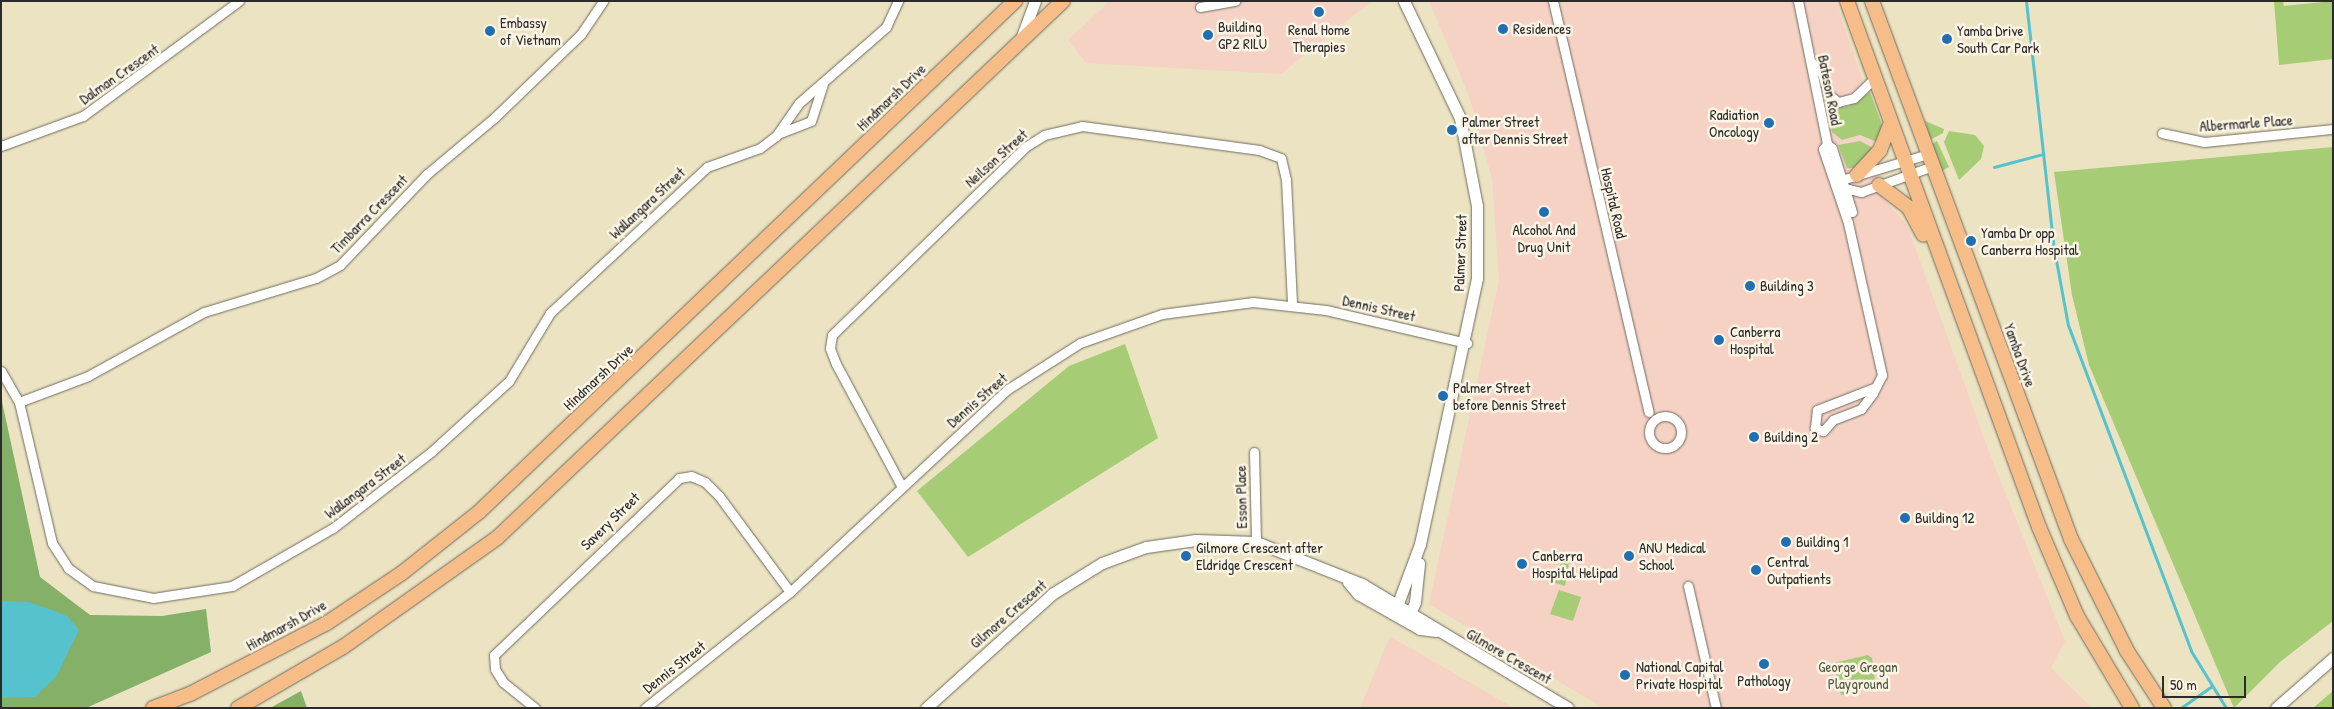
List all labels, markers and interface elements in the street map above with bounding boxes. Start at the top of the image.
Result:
marker: Renal Home Therapies [1313,6,1325,18]
place label: Embassy of Vietnam [500,13,561,48]
place label: Building GP2 RILU [1218,17,1267,52]
place label: Renal Home Therapies [1288,20,1350,55]
place label: Residences [1513,20,1571,38]
place label: Yamba Drive South Car Park [1957,21,2039,56]
marker: Residences [1497,23,1509,35]
marker: Embassy of Vietnam [484,25,496,37]
marker: Building GP2 RILU [1202,29,1214,41]
marker: Yamba Drive South Car Park [1941,33,1953,45]
street label: Dalman Crescent [76,40,162,108]
street label: Bateson Road [1814,53,1846,127]
street label: Hindmarsh Drive [853,60,929,134]
place label: Radiation Oncology [1709,105,1759,140]
street label: Albermarle Place [2199,111,2293,135]
place label: Palmer Street after Dennis Street [1462,112,1568,147]
marker: Radiation Oncology [1763,117,1775,129]
marker: Palmer Street after Dennis Street [1446,124,1458,136]
street label: Neilson Street [961,125,1031,191]
street label: Wallangara Street [605,163,689,243]
street label: Hospital Road [1597,166,1631,240]
street label: Timbarra Crescent [327,171,411,257]
marker: Alcohol And Drug Unit [1538,206,1550,218]
street label: Palmer Street [1450,214,1470,292]
place label: Alcohol And Drug Unit [1513,220,1575,255]
place label: Yamba Dr opp Canberra Hospital [1981,223,2079,258]
marker: Yamba Dr opp Canberra Hospital [1965,235,1977,247]
place label: Building 3 [1760,277,1814,295]
marker: Building 3 [1744,280,1756,292]
street label: Dennis Street [1341,291,1417,325]
street label: Yamba Drive [2000,321,2040,389]
place label: Canberra Hospital [1730,322,1780,357]
marker: Canberra Hospital [1712,333,1726,347]
street label: Hindmarsh Drive [559,340,637,414]
street label: Dennis Street [943,369,1011,431]
place label: Palmer Street before Dennis Street [1453,378,1566,413]
marker: Palmer Street before Dennis Street [1437,390,1449,402]
place label: Building 2 [1764,428,1818,446]
marker: Building 2 [1748,431,1760,443]
street label: Wallangara Street [321,450,409,522]
street label: Esson Place [1231,465,1251,529]
street label: Savery Street [577,488,643,554]
place label: Building 12 [1915,509,1975,527]
marker: Building 12 [1899,512,1911,524]
place label: Building 1 [1796,533,1849,551]
marker: Building 1 [1780,536,1792,548]
place label: Gilmore Crescent after Eldridge Crescent [1196,538,1323,573]
place label: ANU Medical School [1639,538,1706,573]
place label: Canberra Hospital Helipad [1532,546,1618,581]
marker: Gilmore Crescent after Eldridge Crescent [1180,550,1192,562]
marker: ANU Medical School [1623,550,1635,562]
place label: Central Outpatients [1767,552,1831,587]
marker: Canberra Hospital Helipad [1516,558,1528,570]
marker: Central Outpatients [1749,563,1763,577]
street label: Gilmore Crescent [966,576,1050,652]
street label: Hindmarsh Drive [243,596,329,654]
street label: Gilmore Crescent [1463,624,1555,688]
street label: Dennis Street [639,637,709,697]
place label: National Capital Private Hospital [1636,657,1723,692]
park label: George Gregan Playground [1818,657,1898,692]
marker: Pathology [1758,658,1770,670]
scale bar [2164,666,2248,698]
marker: National Capital Private Hospital [1618,668,1632,682]
place label: Pathology [1737,672,1791,690]
text: 50 m [2170,674,2197,695]

